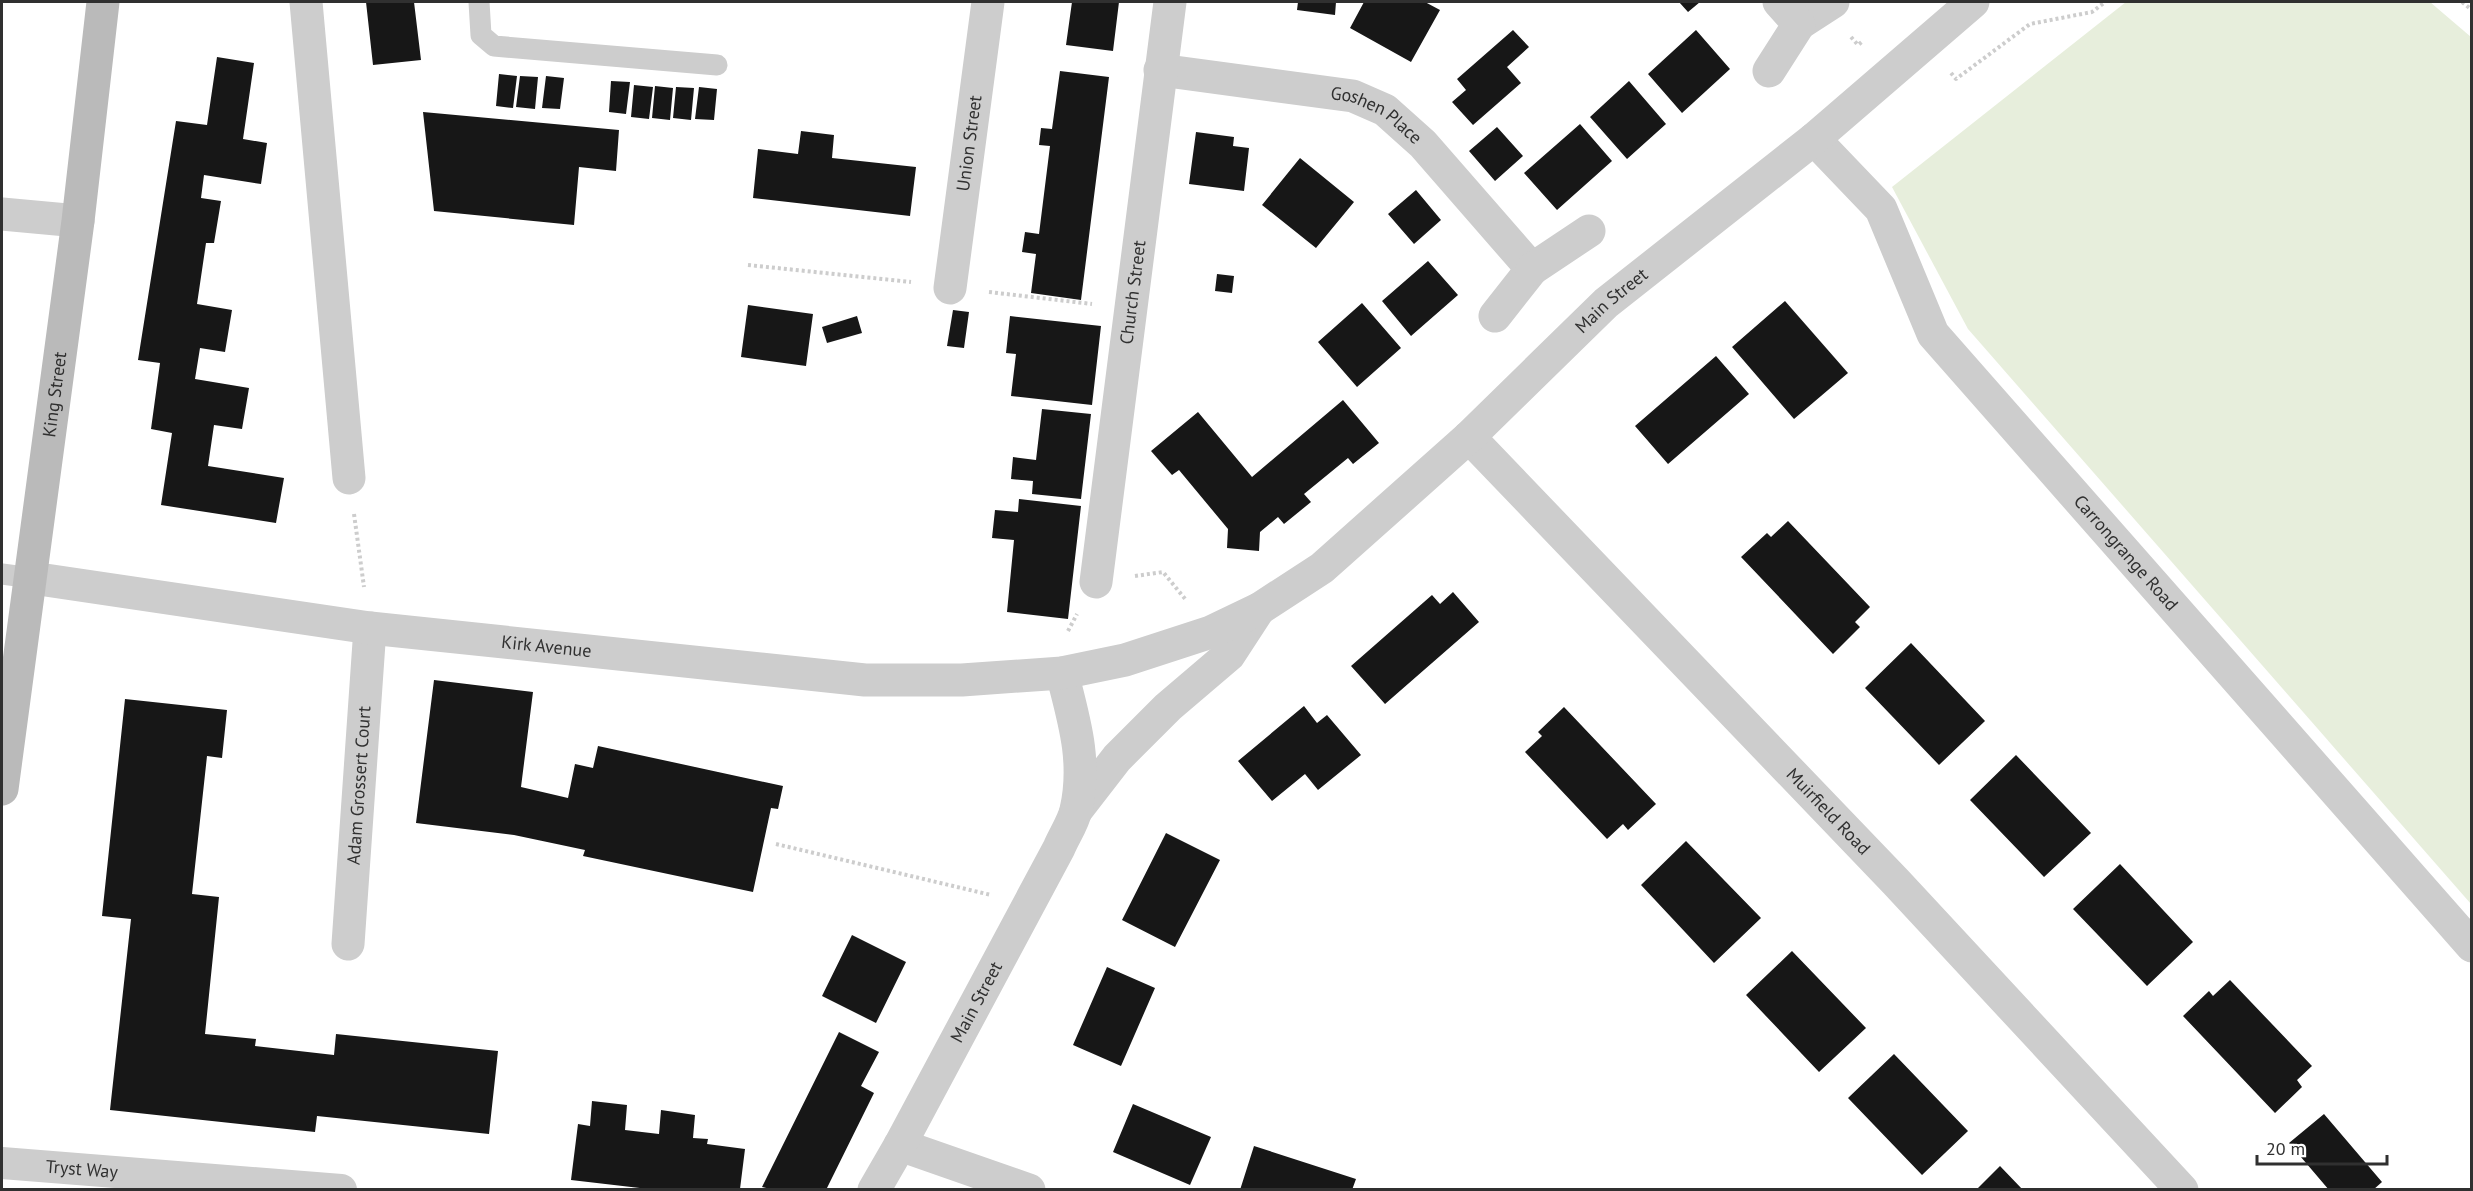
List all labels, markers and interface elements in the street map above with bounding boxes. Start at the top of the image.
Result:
street label: Goshen Place [1329,81,1427,149]
street label: Union Street [951,94,987,193]
street label: Church Street [1114,239,1150,346]
street label: Main Street [1570,263,1652,338]
street label: King Street [37,350,71,439]
street label: Carrongrange Road [2069,490,2183,615]
street label: Kirk Avenue [500,630,593,662]
street label: Adam Grossert Court [342,705,376,866]
street label: Muirfield Road [1782,763,1876,859]
street label: Main Street [945,957,1007,1046]
scale bar [2257,1128,2388,1166]
text: 20 m [2266,1137,2305,1160]
street label: Tryst Way [45,1155,119,1183]

